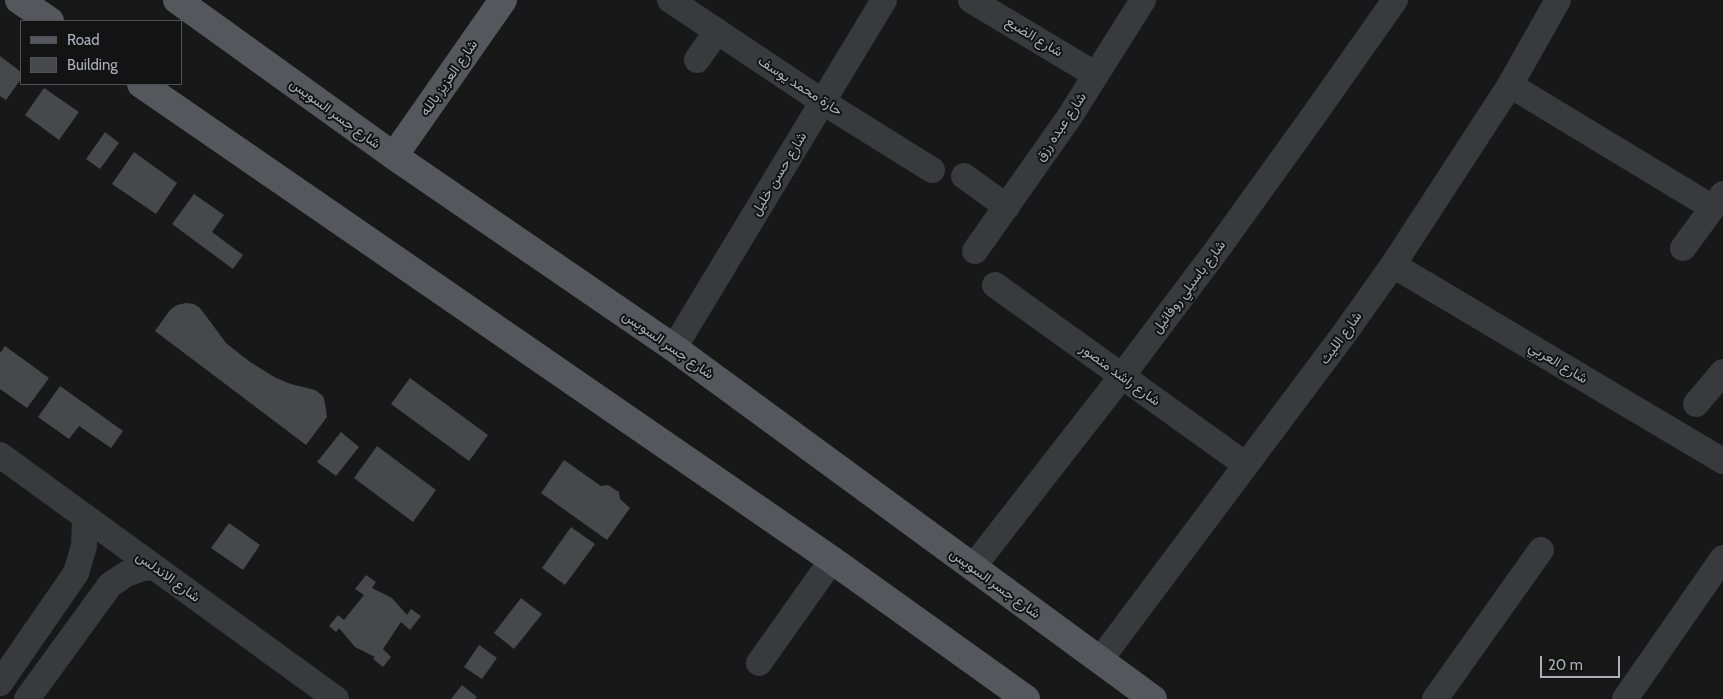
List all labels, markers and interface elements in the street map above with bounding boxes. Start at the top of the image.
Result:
street label: شارع الضبع [1002,13,1066,61]
legend [20,20,182,85]
text: Road [67,31,100,49]
street label: شارع العزيز بالله [417,37,481,119]
street label: حارة محمد يوسف [755,52,845,120]
text: Building [67,56,118,74]
street label: شارع جسر السويس [286,75,384,153]
street label: شارع عبده رزق [1032,89,1090,165]
street label: شارع حسن خليل [747,129,811,219]
street label: شارع باسيلي روفائيل [1149,237,1229,337]
street label: شارع جسر السويس [619,307,717,383]
street label: شارع الليث [1316,308,1366,368]
street label: شارع العربي [1525,339,1591,387]
street label: شارع راشد منصور [1077,340,1163,410]
street label: شارع جسر السويس [946,545,1044,623]
street label: شارع الاندلس [133,548,203,606]
scale bar [1543,646,1623,678]
text: 20 m [1548,656,1583,674]

